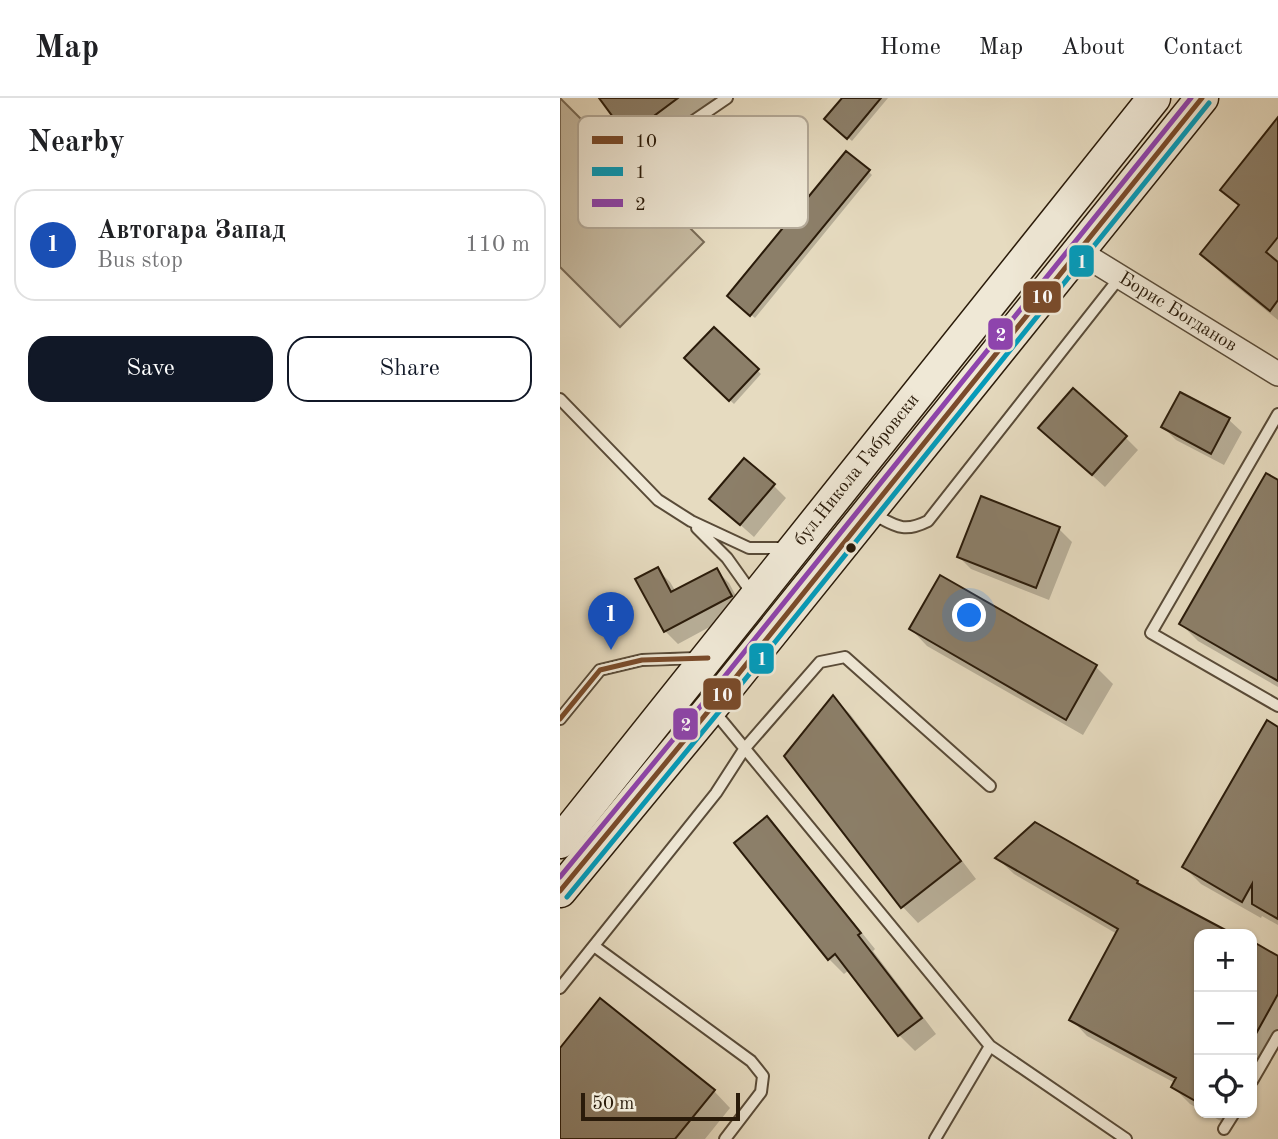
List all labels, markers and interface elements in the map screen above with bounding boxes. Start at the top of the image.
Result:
text: Map [35,32,99,65]
text: Home [880,36,941,60]
text: Map [979,36,1023,60]
text: About [1061,36,1125,60]
text: Contact [1163,36,1243,60]
legend [578,116,808,228]
text: Nearby [28,128,125,158]
text: 10 [635,133,657,152]
text: 1 [635,164,646,183]
text: 2 [635,196,646,215]
text: Автогара Запад [97,218,286,244]
text: 1 [46,233,60,256]
text: 110 m [465,233,530,256]
line badge: 1 [1068,244,1095,278]
text: Bus stop [97,249,183,272]
text: 1 [1076,254,1088,273]
street label: Борис Богданов [1115,269,1240,356]
line badge: 10 [1022,280,1062,314]
text: 10 [1031,289,1053,308]
line badge: 2 [987,317,1014,351]
text: 2 [995,327,1007,346]
button: Save [28,336,273,402]
button: Share [287,336,532,402]
street label: бул.Никола Габровски [791,390,923,550]
unlabelled marker [844,541,858,555]
pin: 1 [588,592,634,650]
your location [952,598,986,632]
line badge: 1 [748,642,775,675]
text: 1 [756,651,768,670]
line badge: 10 [702,677,742,711]
text: 10 [711,687,733,706]
line badge: 2 [672,707,699,741]
text: 2 [680,717,692,736]
map controls [1194,929,1257,1118]
button: + [1194,929,1257,992]
button: − [1194,992,1257,1055]
button: locate [1194,1055,1257,1118]
scale bar [581,1090,740,1122]
text: 50 m [592,1095,634,1114]

